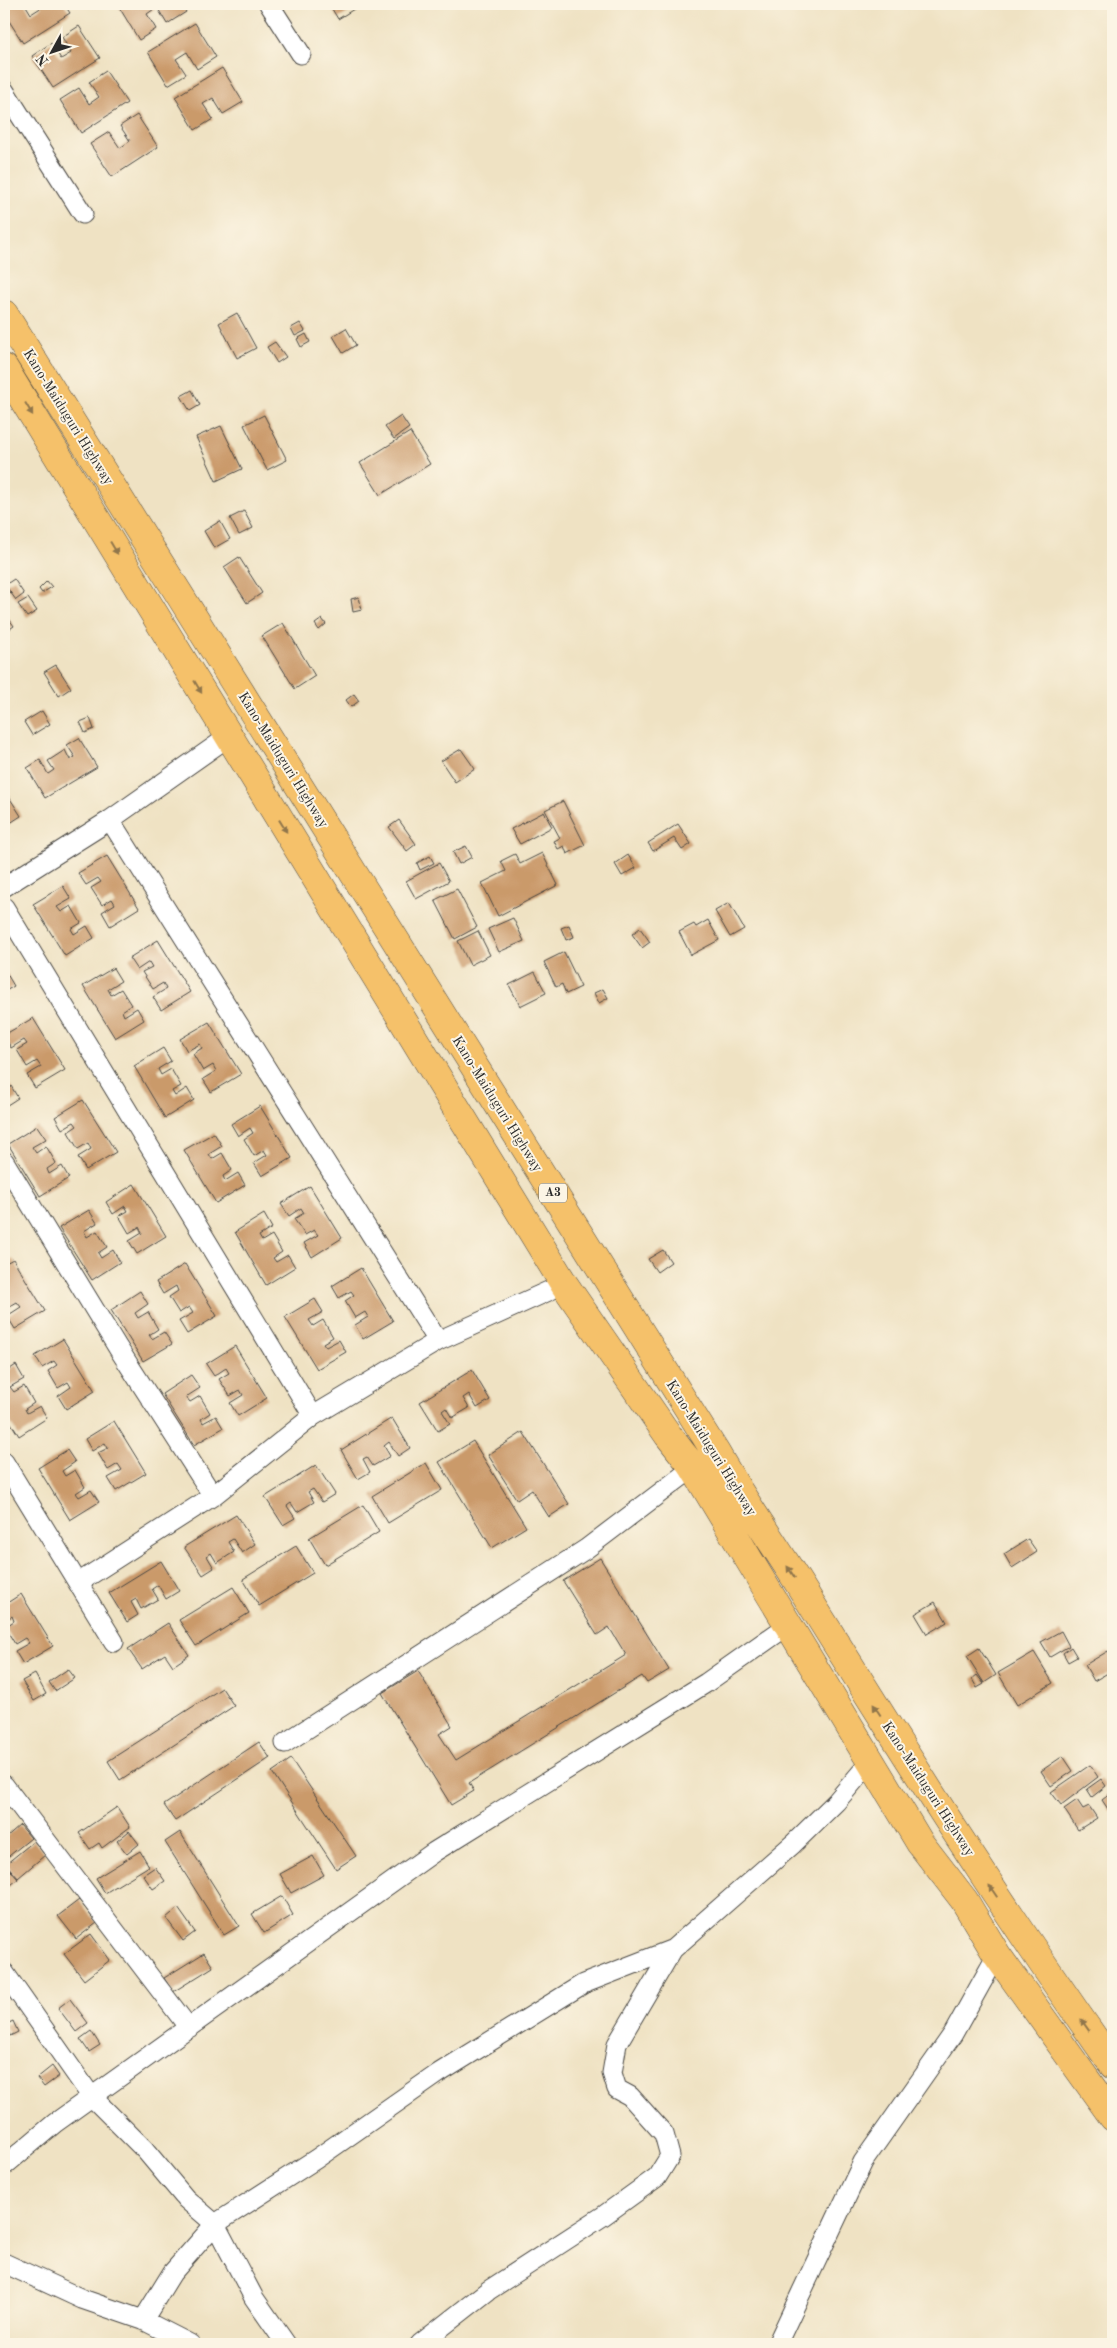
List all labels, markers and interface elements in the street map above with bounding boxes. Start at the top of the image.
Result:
north arrow [28,28,78,78]
text: N [34,51,52,68]
street label: Kano-Maiduguri Highway [20,347,116,488]
one-way arrow [25,403,34,416]
one-way arrow [109,542,118,555]
one-way arrow [193,680,203,693]
street label: Kano-Maiduguri Highway [235,690,331,831]
one-way arrow [278,819,287,832]
street label: Kano-Maiduguri Highway [449,1034,545,1175]
road number: A3 [539,1184,567,1202]
street label: Kano-Maiduguri Highway [663,1378,759,1519]
one-way arrow [786,1565,796,1579]
one-way arrow [872,1703,882,1717]
street label: Kano-Maiduguri Highway [879,1719,977,1859]
one-way arrow [988,1884,998,1898]
one-way arrow [1080,2018,1090,2032]

